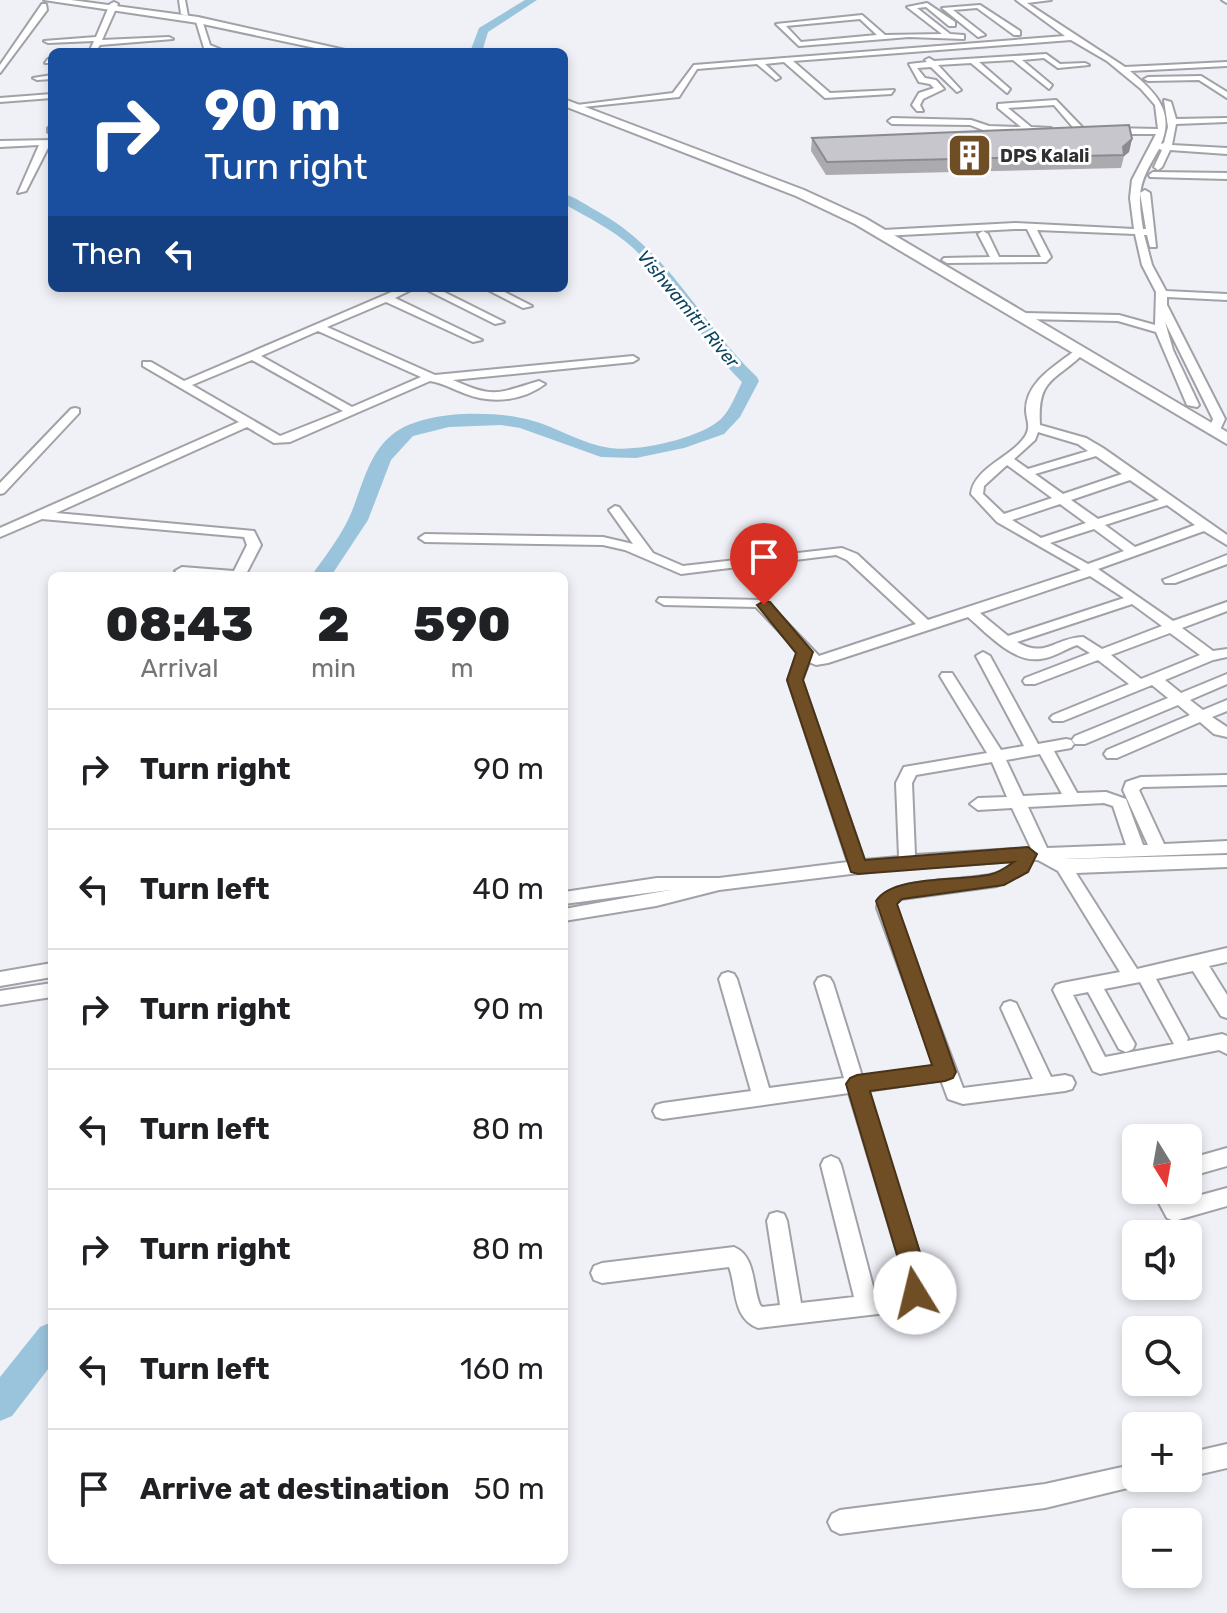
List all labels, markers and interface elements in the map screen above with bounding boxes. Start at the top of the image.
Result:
text: 90 m [204,78,341,144]
icon: right [72,80,176,184]
building icon: DPS Kalali [945,132,993,180]
text: Turn right [204,145,368,188]
place label: DPS Kalali [1000,145,1089,167]
icon: left [158,232,202,276]
text: Then [72,236,142,272]
water label: Vishwamitri River [632,246,744,373]
pin [730,523,798,605]
icon: arrive [742,535,786,579]
text: 08:43 [105,596,254,653]
text: 2 [317,596,350,653]
text: 590 [413,596,511,653]
text: Arrival [140,653,218,684]
text: min [311,653,356,684]
text: m [450,653,474,684]
icon: right [72,747,116,791]
text: Turn right [140,751,291,787]
text: 90 m [473,751,544,787]
icon: left [72,867,116,911]
text: Turn left [140,871,270,907]
text: 40 m [472,871,544,907]
icon: right [72,987,116,1031]
text: Turn right [140,991,291,1027]
text: 90 m [473,991,544,1027]
icon: left [72,1107,116,1151]
text: Turn left [140,1111,270,1147]
text: 80 m [472,1111,544,1147]
north arrow [1122,1124,1202,1204]
map controls [1122,1124,1202,1588]
button: sound [1122,1220,1202,1300]
icon: right [72,1227,116,1271]
text: Turn right [140,1231,291,1267]
text: 80 m [472,1231,544,1267]
position arrow [873,1251,957,1335]
button: search [1122,1316,1202,1396]
icon: left [72,1347,116,1391]
text: Turn left [140,1351,270,1387]
text: 160 m [460,1351,544,1387]
button: + [1122,1412,1202,1492]
icon: arrive [72,1467,116,1511]
text: Arrive at destination [140,1471,450,1507]
text: 50 m [474,1471,545,1507]
button: − [1122,1508,1202,1588]

